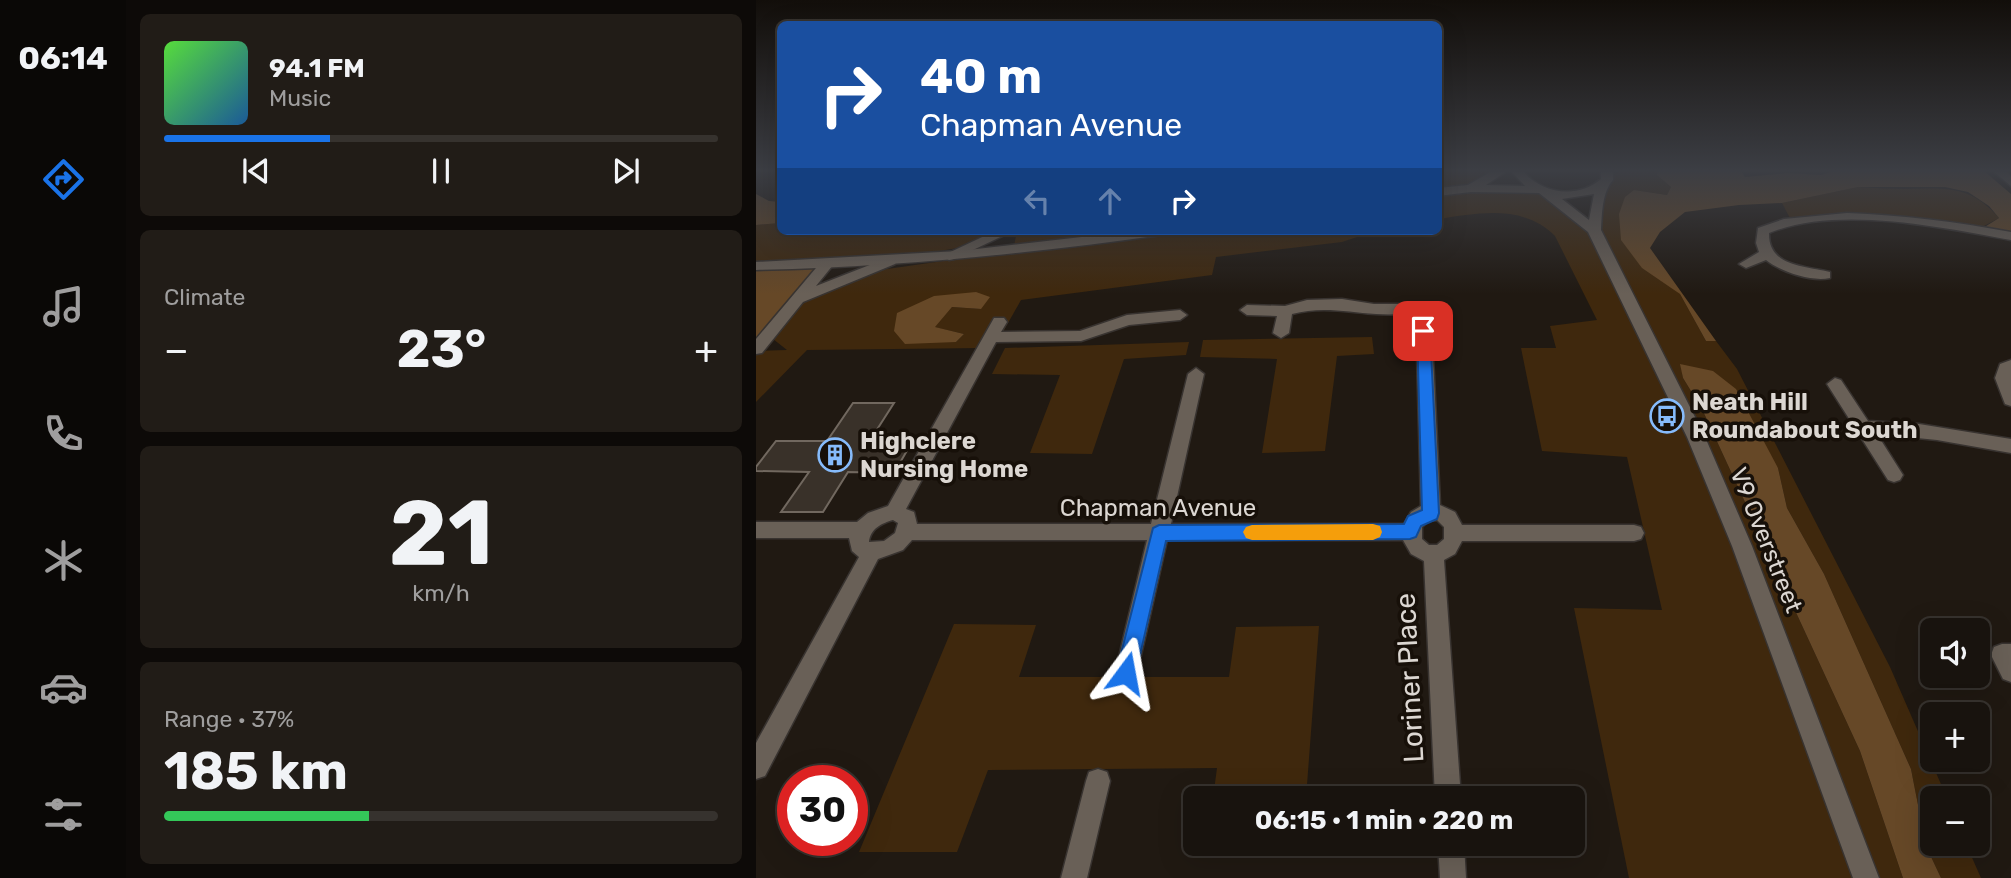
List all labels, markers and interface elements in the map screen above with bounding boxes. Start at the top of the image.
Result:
text: 06:14 [18,39,108,77]
text: 40 m [920,47,1042,105]
icon: right [805,49,896,140]
text: 94.1 FM [269,53,365,84]
text: Music [269,84,331,112]
text: Chapman Avenue [920,106,1182,144]
icon: previous [237,152,275,190]
icon: pause [422,152,460,190]
icon: next [607,152,645,190]
icon: directions [39,155,88,204]
icon: left [1018,182,1056,220]
icon: ahead [1091,182,1129,220]
icon: right [1164,182,1202,220]
icon: music [39,282,88,331]
text: Climate [164,283,245,311]
pin [1393,301,1453,361]
icon: arrive [1404,312,1442,350]
text: 23° [397,318,486,380]
text: − [164,327,189,373]
text: + [694,327,718,373]
place label: Neath Hill Roundabout South [1692,388,1918,444]
bus stop icon: Neath Hill Roundabout South [1648,397,1686,435]
icon: phone [39,409,88,458]
place label: Highclere Nursing Home [860,427,1028,483]
building icon: Highclere Nursing Home [816,436,854,474]
street label: V9 Overstreet [1724,463,1808,617]
text: 21 [389,479,493,587]
street label: Chapman Avenue [1060,494,1256,522]
icon: climate [39,536,88,585]
text: km/h [412,579,470,607]
street label: Loriner Place [1389,592,1430,764]
map controls [1920,618,1990,856]
button: sound [1920,618,1990,688]
position arrow [1089,636,1163,710]
icon: car [39,663,88,712]
button: + [1920,702,1990,772]
text: Range · 37% [164,705,294,733]
text: 185 km [164,740,348,802]
speed limit sign: 30 [777,765,868,856]
button: − [1920,786,1990,856]
icon: filters [39,790,88,839]
text: 06:15 · 1 min · 220 m [1255,805,1513,836]

